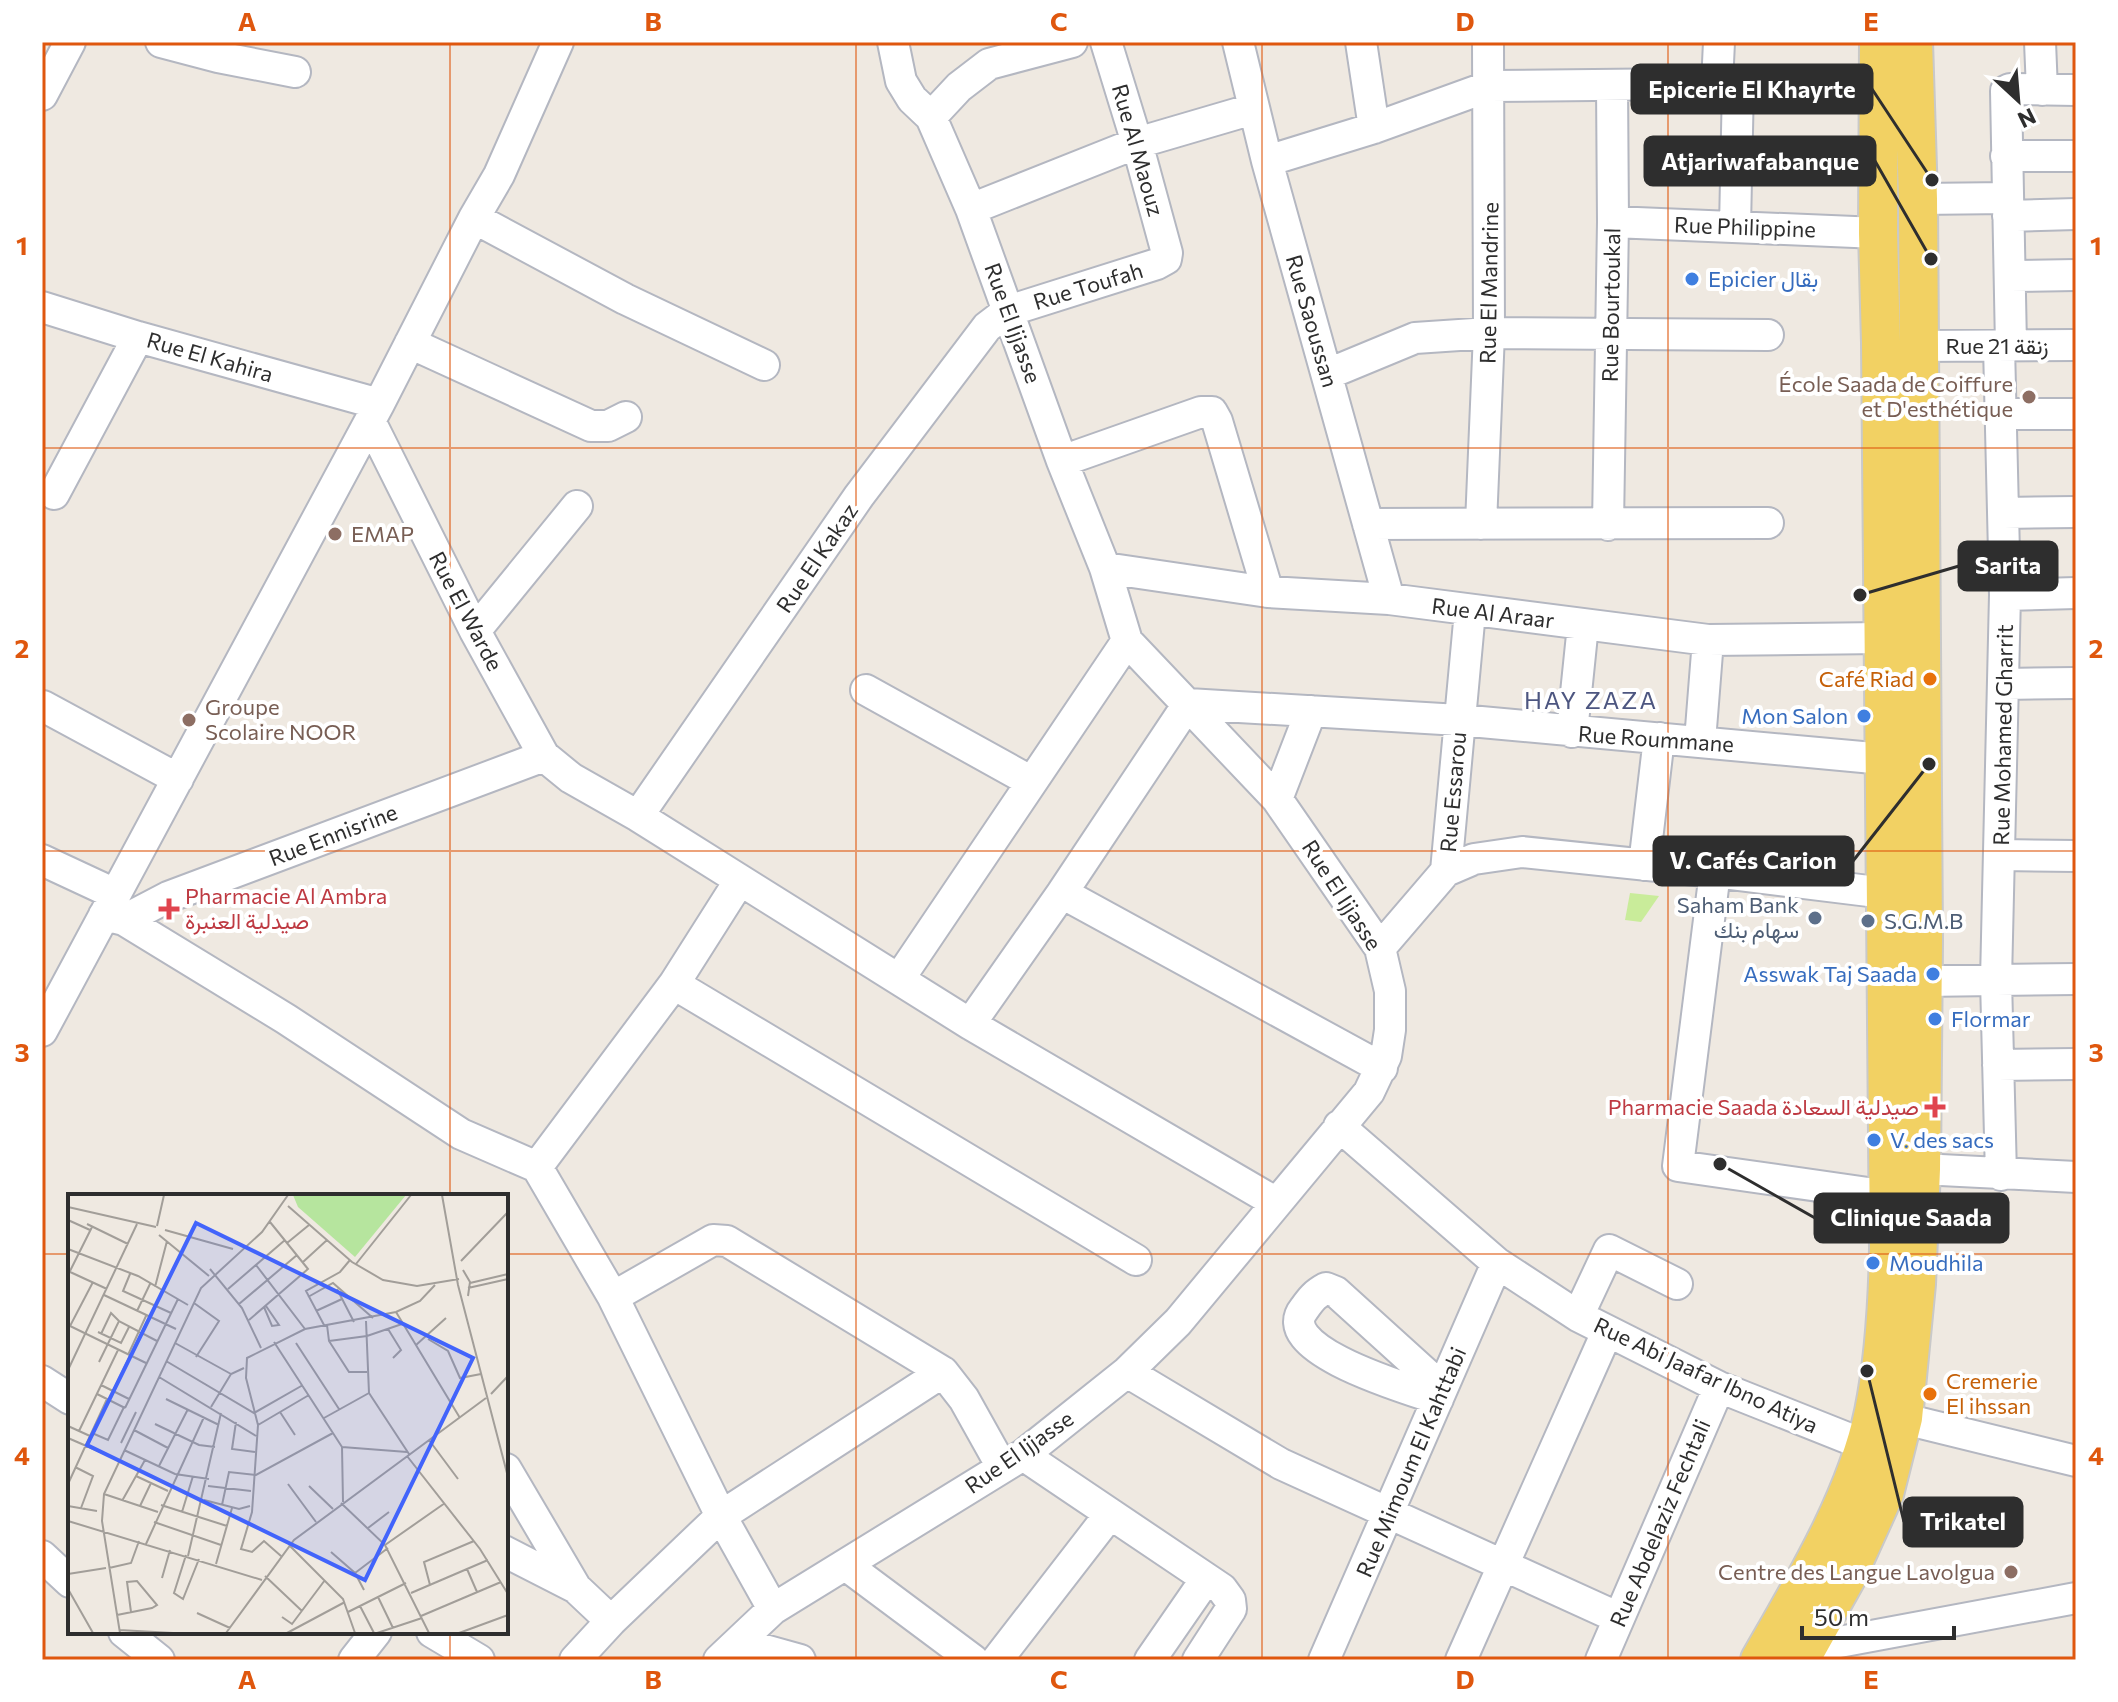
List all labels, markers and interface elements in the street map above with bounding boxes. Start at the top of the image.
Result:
text: A [238,5,257,36]
text: B [644,5,662,36]
text: C [1050,5,1068,36]
text: D [1455,5,1475,36]
text: E [1863,5,1879,36]
north arrow [1978,60,2058,140]
callout: Epicerie El Khayrte [1632,65,1872,113]
text: Epicerie El Khayrte [1648,74,1856,103]
street label: Rue Al Maouz [1107,81,1170,219]
text: N [2014,103,2040,134]
callout: Atjariwafabanque [1645,137,1875,185]
text: Atjariwafabanque [1661,146,1859,175]
street label: Rue El Mandrine [1474,202,1503,364]
street label: Rue Philippine [1674,211,1816,242]
street label: Rue Bourtoukal [1596,228,1625,382]
text: 1 [16,229,28,260]
text: 1 [2090,229,2102,260]
street label: Rue Saoussan [1281,251,1344,390]
street label: Rue Toufah [1030,256,1146,315]
street label: Rue El Ijjasse [979,259,1048,387]
place label: Epicier بقال [1708,265,1818,292]
marker: Epicier بقال [1683,270,1701,288]
street label: Rue El Kahira [144,326,276,387]
street label: Rue 21 زنقة [1945,332,2049,360]
place label: École Saada de Coiffure et D'esthétique [1779,370,2013,422]
marker: École Saada de Coiffure et D'esthétique [2020,388,2038,406]
street label: Rue El Kakaz [770,498,863,618]
place label: EMAP [351,520,414,547]
marker: EMAP [326,525,344,543]
callout: Sarita [1959,542,2057,590]
street label: Rue El Warde [424,547,509,675]
text: Sarita [1975,550,2041,579]
street label: Rue Al Araar [1430,592,1556,633]
street label: Rue Mohamed Gharrit [1987,624,2018,846]
text: 2 [15,632,29,663]
text: 2 [2089,632,2103,663]
place label: Café Riad [1819,665,1914,692]
marker: Café Riad [1921,670,1939,688]
district label: HAY ZAZA [1524,685,1658,714]
place label: Groupe Scolaire NOOR [205,693,356,745]
place label: Mon Salon [1741,702,1848,729]
marker: Mon Salon [1855,707,1873,725]
marker: Groupe Scolaire NOOR [180,711,198,729]
street label: Rue Roummane [1577,720,1735,757]
street label: Rue Essarou [1434,730,1471,853]
street label: Rue Ennisrine [265,798,401,871]
street label: Rue El Ijjasse [1297,835,1388,955]
callout: V. Cafés Carion [1654,837,1853,885]
text: V. Cafés Carion [1669,845,1837,874]
place label: Pharmacie Al Ambra صيدلية العنبرة [185,882,387,935]
place label: Saham Bank سهام بنك [1677,891,1799,945]
marker: Pharmacie Al Ambra صيدلية العنبرة [160,900,178,918]
place label: S.G.M.B [1884,907,1963,934]
marker: Saham Bank سهام بنك [1806,909,1824,927]
marker: S.G.M.B [1859,912,1877,930]
place label: Asswak Taj Saada [1743,960,1917,987]
marker: Asswak Taj Saada [1924,965,1942,983]
place label: Flormar [1951,1005,2031,1032]
marker: Flormar [1926,1010,1944,1028]
text: 3 [14,1036,30,1067]
text: 3 [2088,1036,2104,1067]
place label: Pharmacie Saada صيدلية السعادة [1608,1093,1919,1120]
marker: Pharmacie Saada صيدلية السعادة [1926,1098,1944,1116]
place label: V. des sacs [1890,1126,1994,1153]
marker: V. des sacs [1865,1131,1883,1149]
inset map [68,1194,508,1634]
callout: Clinique Saada [1815,1194,2008,1242]
text: Clinique Saada [1830,1202,1992,1231]
place label: Moudhila [1889,1249,1984,1276]
marker: Moudhila [1864,1254,1882,1272]
street label: Rue Abi Jaafar Ibno Atiya [1590,1311,1822,1438]
street label: Rue Mimoum El Kahttabi [1350,1343,1471,1581]
place label: Cremerie El ihssan [1946,1367,2038,1419]
marker: Cremerie El ihssan [1921,1385,1939,1403]
street label: Rue El Ijjasse [959,1404,1078,1499]
street label: Rue Abdelaziz Fechtali [1604,1415,1716,1631]
text: 4 [14,1439,30,1470]
text: 4 [2088,1439,2104,1470]
callout: Trikatel [1904,1498,2022,1546]
text: Trikatel [1920,1506,2006,1535]
place label: Centre des Langue Lavolgua [1718,1558,1995,1585]
marker: Centre des Langue Lavolgua [2002,1563,2020,1581]
scale bar [1802,1590,1954,1640]
text: 50 m [1814,1602,1869,1631]
text: A [238,1663,257,1694]
text: B [644,1663,662,1694]
text: C [1050,1663,1068,1694]
text: D [1455,1663,1475,1694]
text: E [1863,1663,1879,1694]

